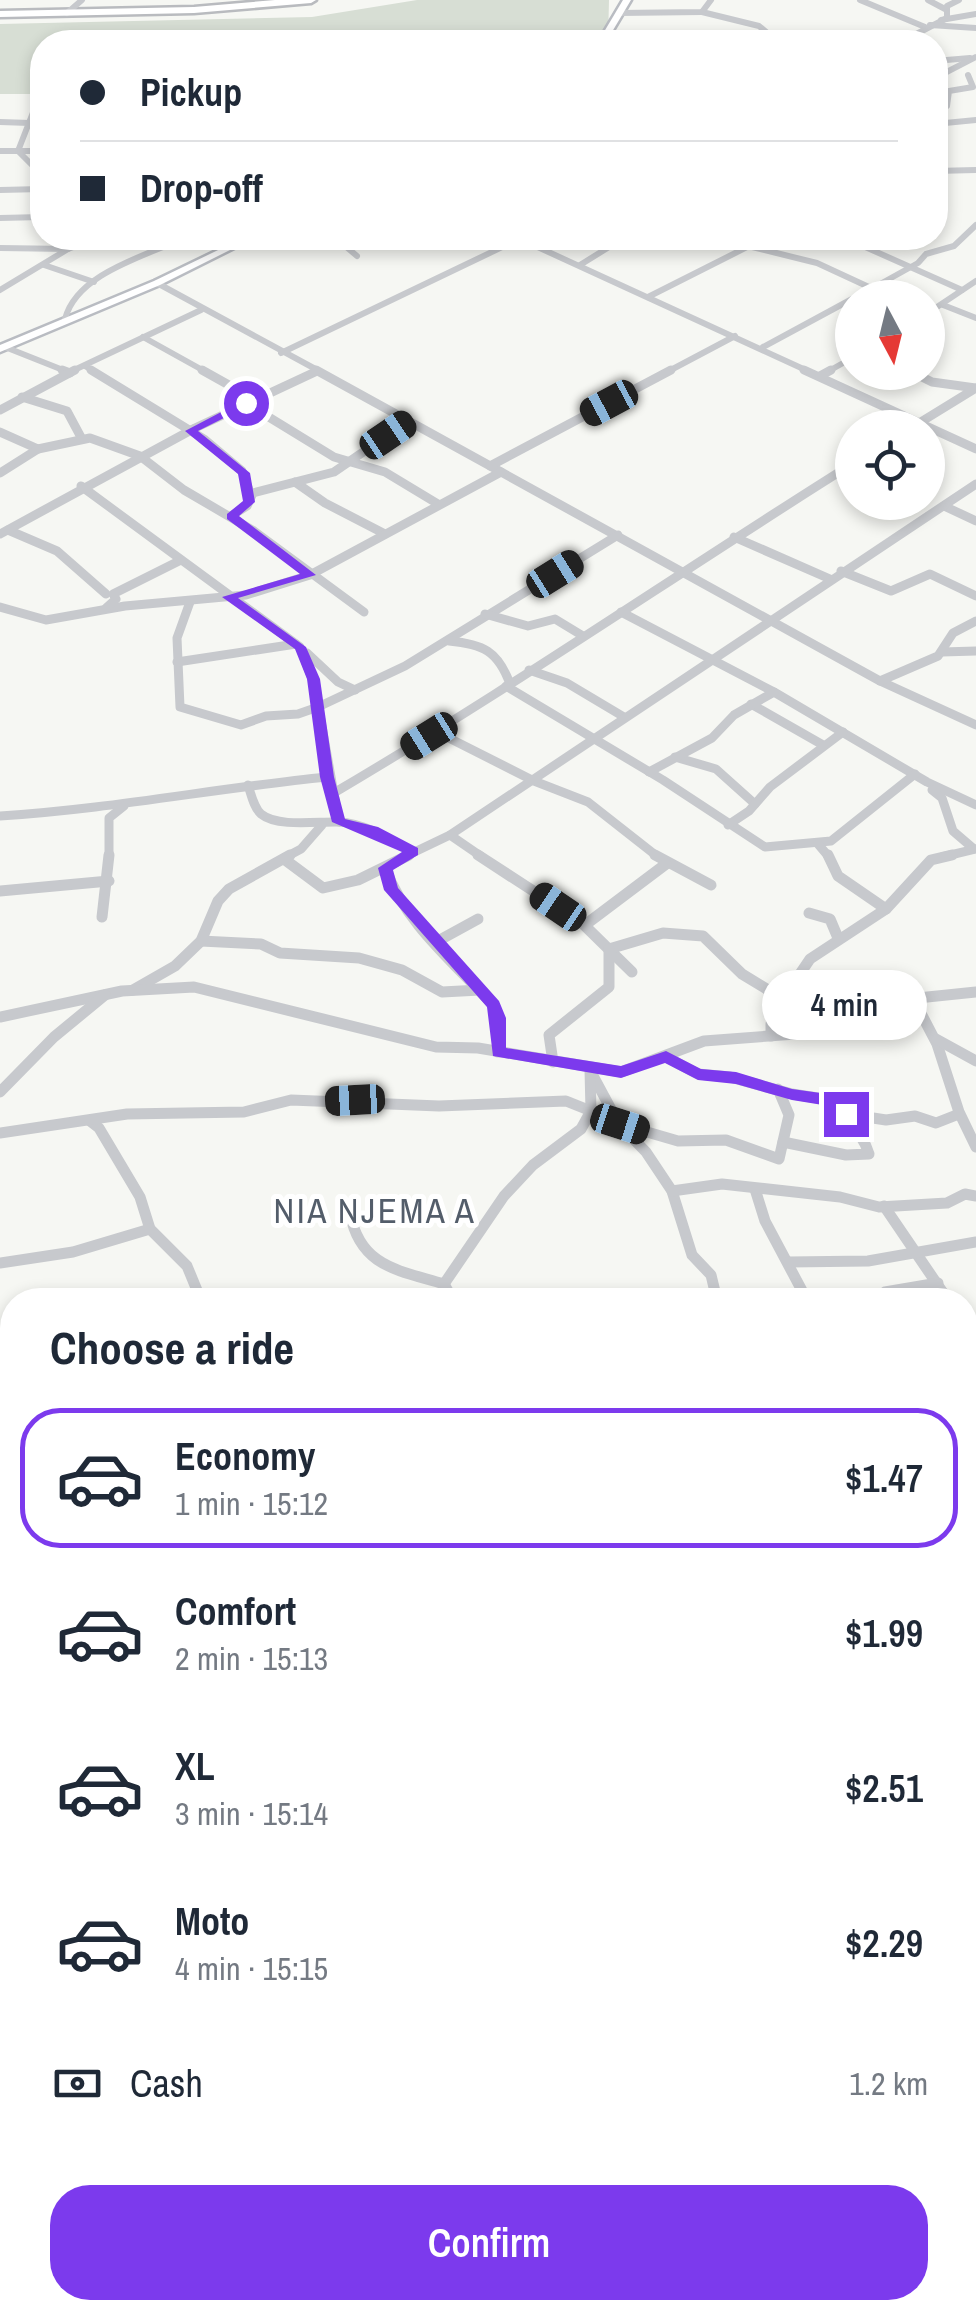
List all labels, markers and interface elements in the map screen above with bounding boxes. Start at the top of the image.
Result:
text: Pickup [140,67,242,118]
text: Drop-off [140,163,263,214]
north arrow [835,280,945,390]
map controls [835,280,945,520]
car [575,376,643,430]
route start [224,381,269,426]
car [355,406,421,464]
button: locate [835,410,945,520]
car [522,545,588,603]
car [396,707,462,765]
car [525,878,591,936]
callout: 4 min [764,969,928,1039]
text: 4 min [811,983,878,1026]
car [324,1083,386,1117]
route end [824,1092,869,1137]
car [587,1100,653,1148]
district label: NIA NJEMA A [274,1187,477,1234]
text: Choose a ride [50,1317,294,1378]
text: Economy [175,1431,315,1482]
icon: car [55,1433,145,1523]
text: $1.47 [845,1453,923,1504]
text: 1 min · 15:12 [175,1482,328,1525]
text: Comfort [175,1586,296,1637]
icon: car [55,1588,145,1678]
text: $1.99 [845,1608,923,1659]
text: 2 min · 15:13 [175,1637,328,1680]
text: XL [175,1741,215,1792]
icon: car [55,1743,145,1833]
text: $2.51 [845,1763,923,1814]
text: 3 min · 15:14 [175,1792,328,1835]
text: Moto [175,1896,249,1947]
icon: car [55,1898,145,1988]
text: $2.29 [845,1918,923,1969]
text: 4 min · 15:15 [175,1947,328,1990]
icon: cash [50,2056,105,2111]
text: Cash [130,2058,203,2109]
text: 1.2 km [849,2062,928,2105]
button: Confirm [50,2185,928,2300]

